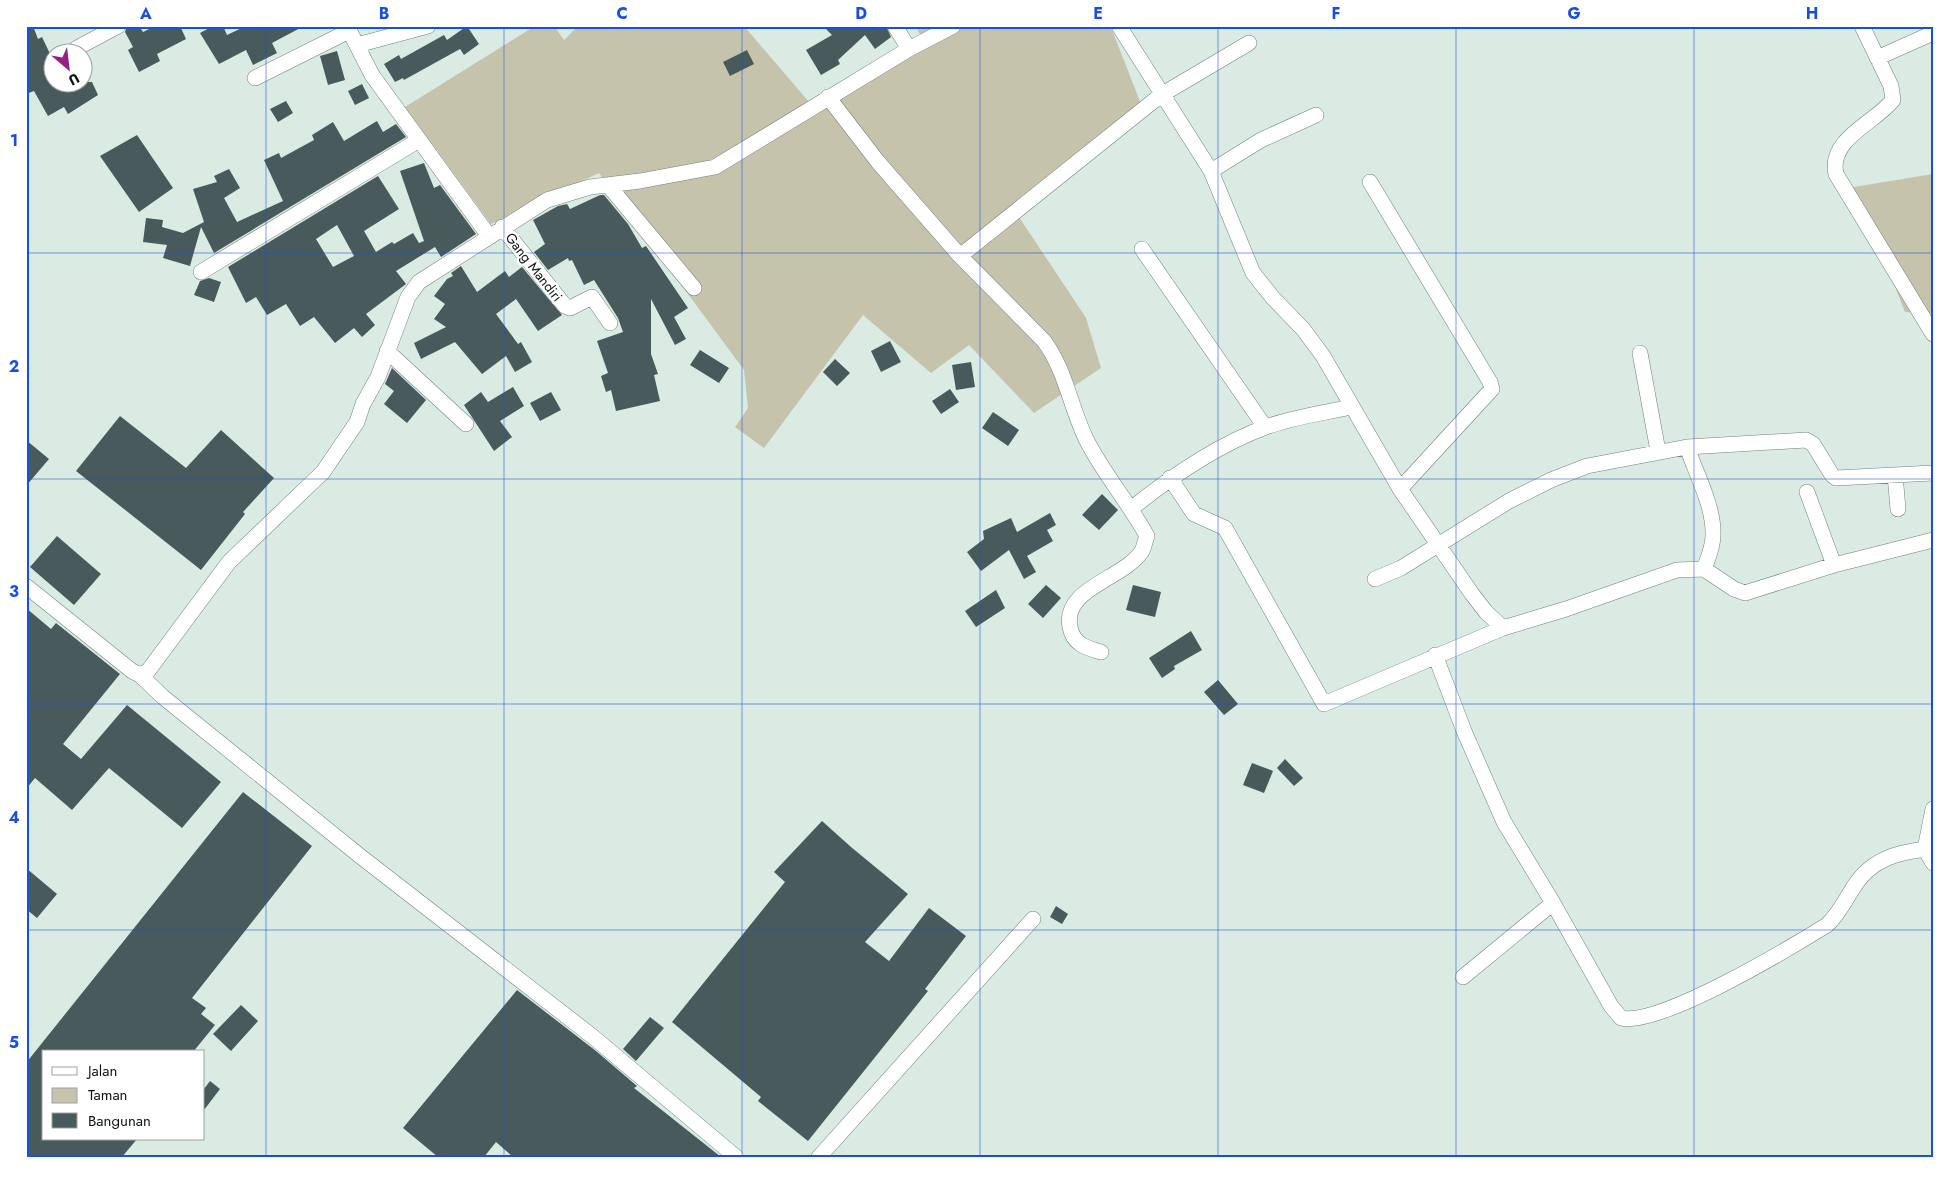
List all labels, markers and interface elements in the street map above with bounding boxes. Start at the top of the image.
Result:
text: A [139,2,152,25]
text: B [379,2,389,25]
text: C [616,2,628,25]
text: D [855,2,867,25]
text: E [1093,2,1103,25]
text: F [1332,2,1340,25]
text: G [1567,2,1581,25]
text: H [1806,2,1818,25]
north arrow [42,42,92,92]
text: U [65,68,83,91]
text: 1 [10,129,18,152]
street label: Gang Mandiri [501,228,567,306]
text: 2 [9,355,19,378]
text: 3 [9,580,19,603]
text: 4 [8,806,20,829]
text: 5 [9,1031,19,1054]
legend [42,1050,205,1140]
text: Jalan [86,1060,117,1082]
text: Taman [88,1084,127,1106]
text: Bangunan [88,1110,151,1132]

